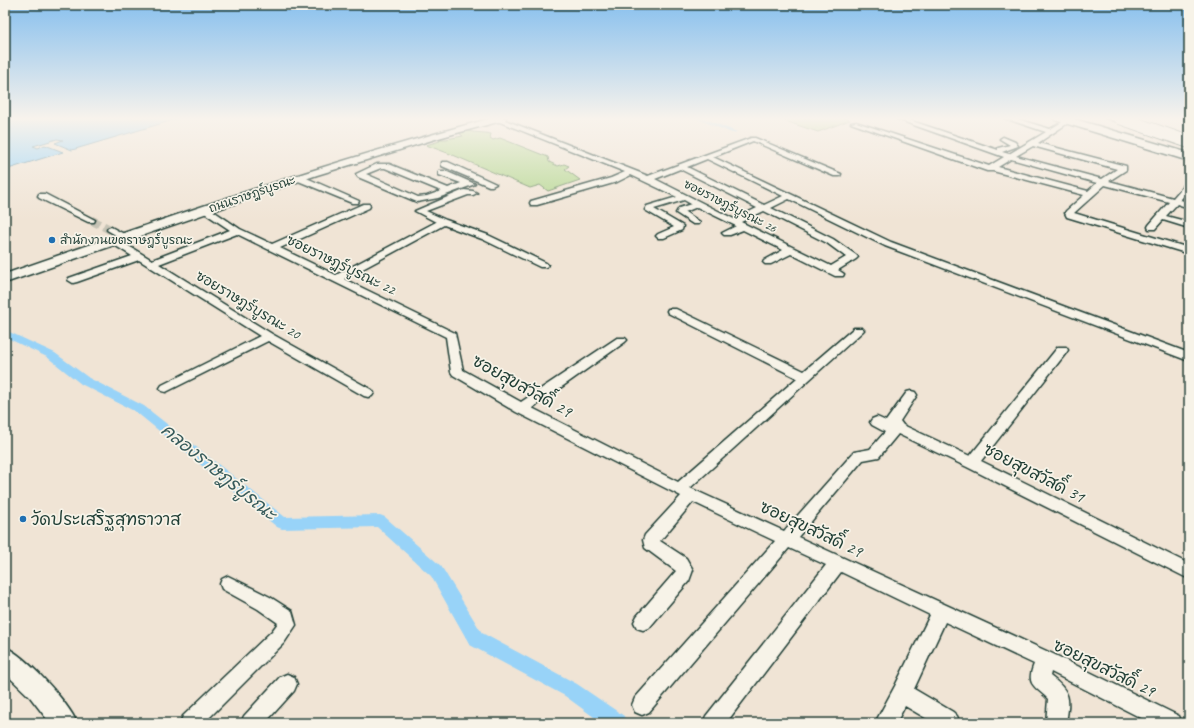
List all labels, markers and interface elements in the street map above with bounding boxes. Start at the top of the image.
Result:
street label: ถนนราษฎร์บูรณะ [206,172,298,217]
street label: ซอยราษฎร์บูรณะ 26 [681,176,780,237]
street label: ซอยราษฎร์บูรณะ 22 [283,230,400,300]
place label: สำนักงานเขตราษฎร์บูรณะ [60,232,193,249]
marker: สำนักงานเขตราษฎร์บูรณะ [47,235,57,245]
street label: ซอยราษฎร์บูรณะ 20 [192,266,305,345]
street label: ซอยสุขสวัสดิ์ 29 [468,345,579,424]
water label: คลองราษฎร์บูรณะ [156,418,283,528]
street label: ซอยสุขสวัสดิ์ 31 [979,434,1092,510]
street label: ซอยสุขสวัสดิ์ 29 [756,491,869,564]
place label: วัดประเสริฐสุทธาวาส [31,509,181,532]
marker: วัดประเสริฐสุทธาวาส [18,514,28,524]
street label: ซอยสุขสวัสดิ์ 29 [1049,630,1162,704]

